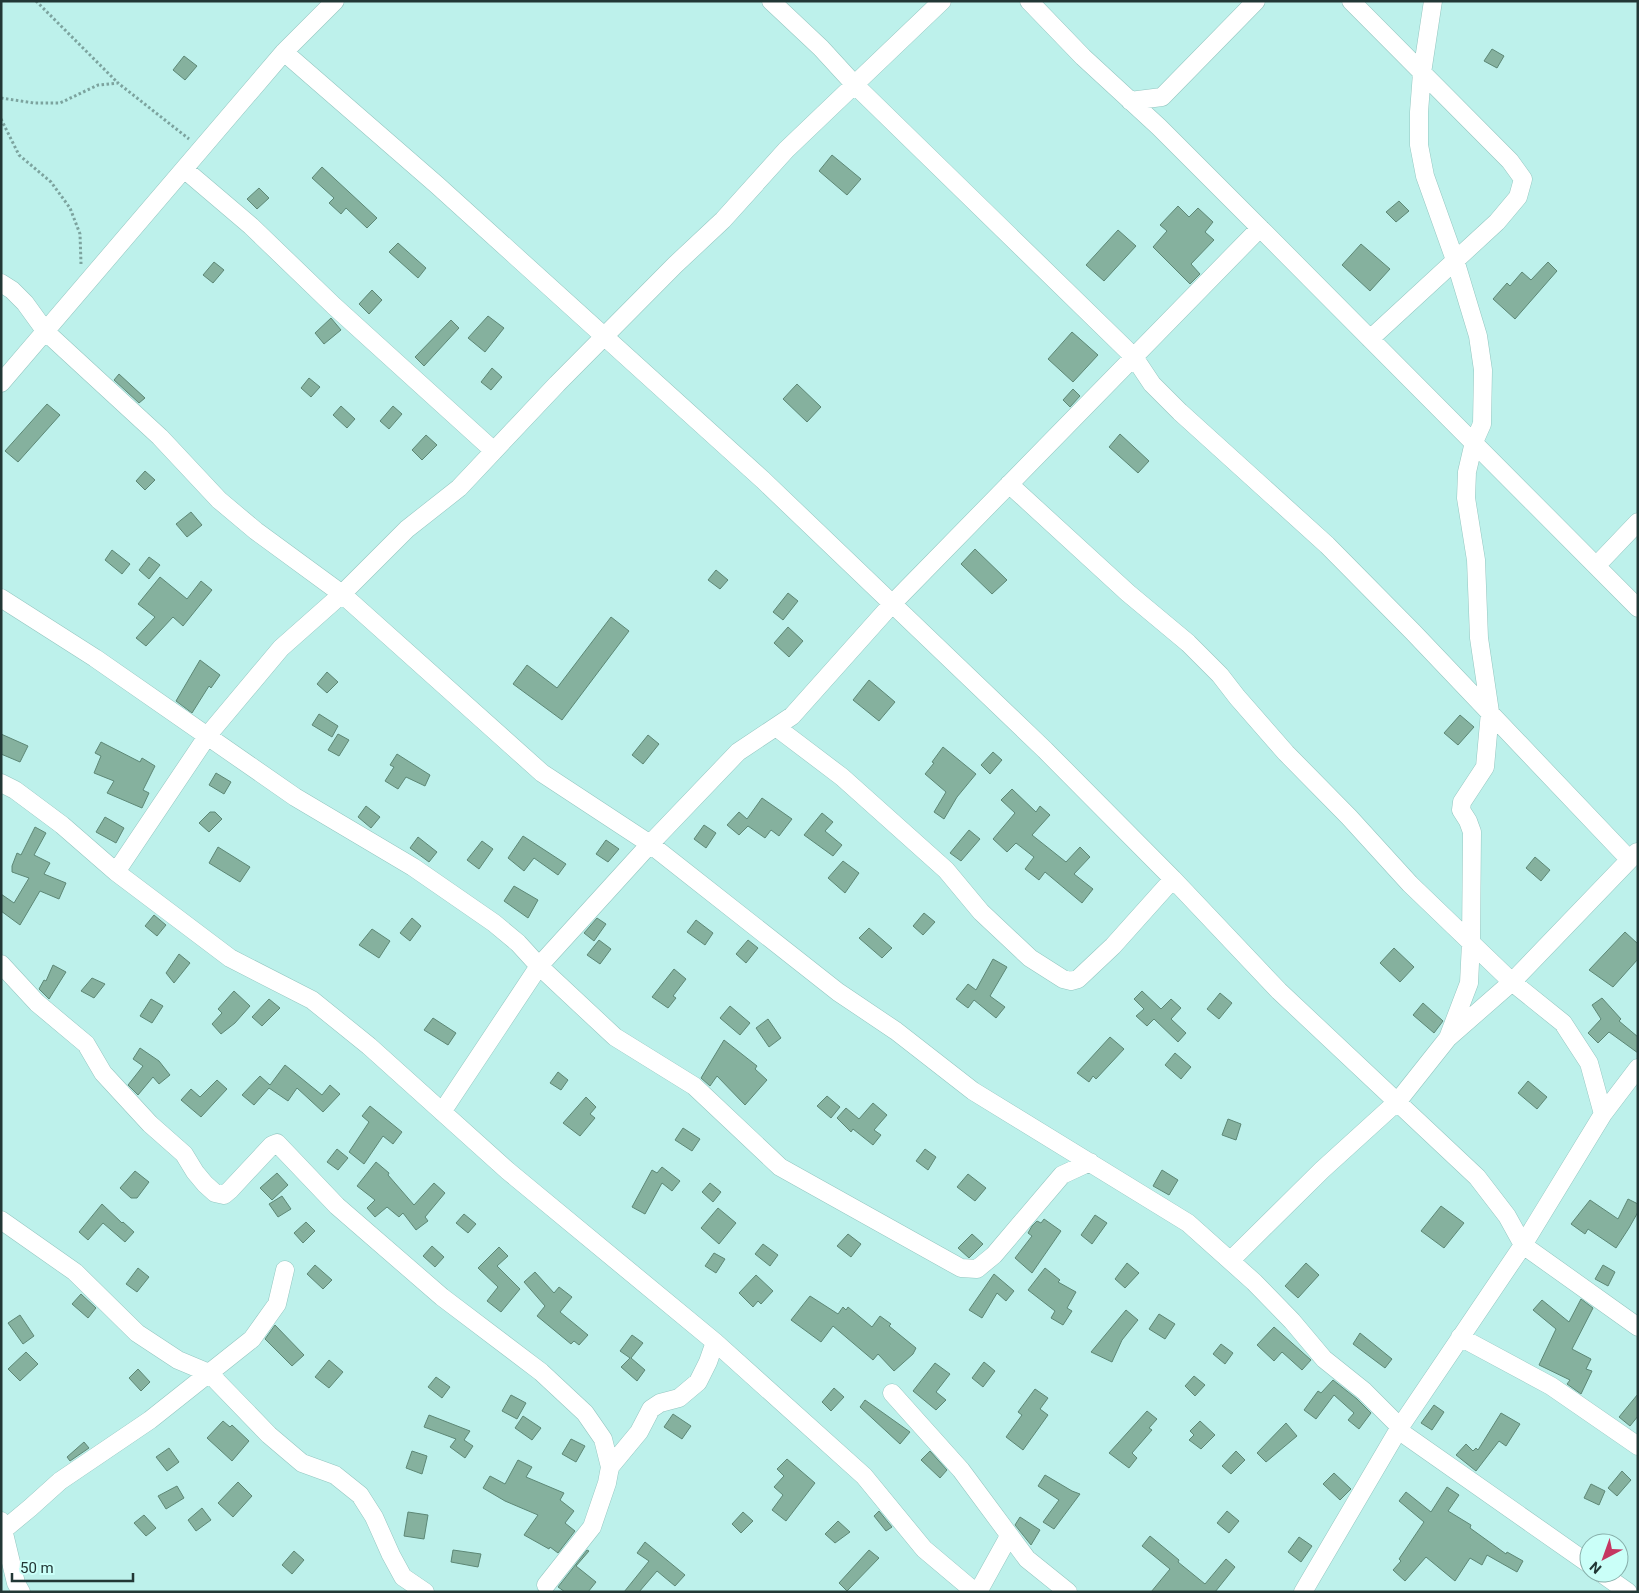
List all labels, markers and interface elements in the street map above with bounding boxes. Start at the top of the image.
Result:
north arrow [1579,1533,1629,1583]
scale bar [12,1550,134,1582]
text: 50 m [20,1559,54,1577]
text: N [1586,1559,1604,1577]

